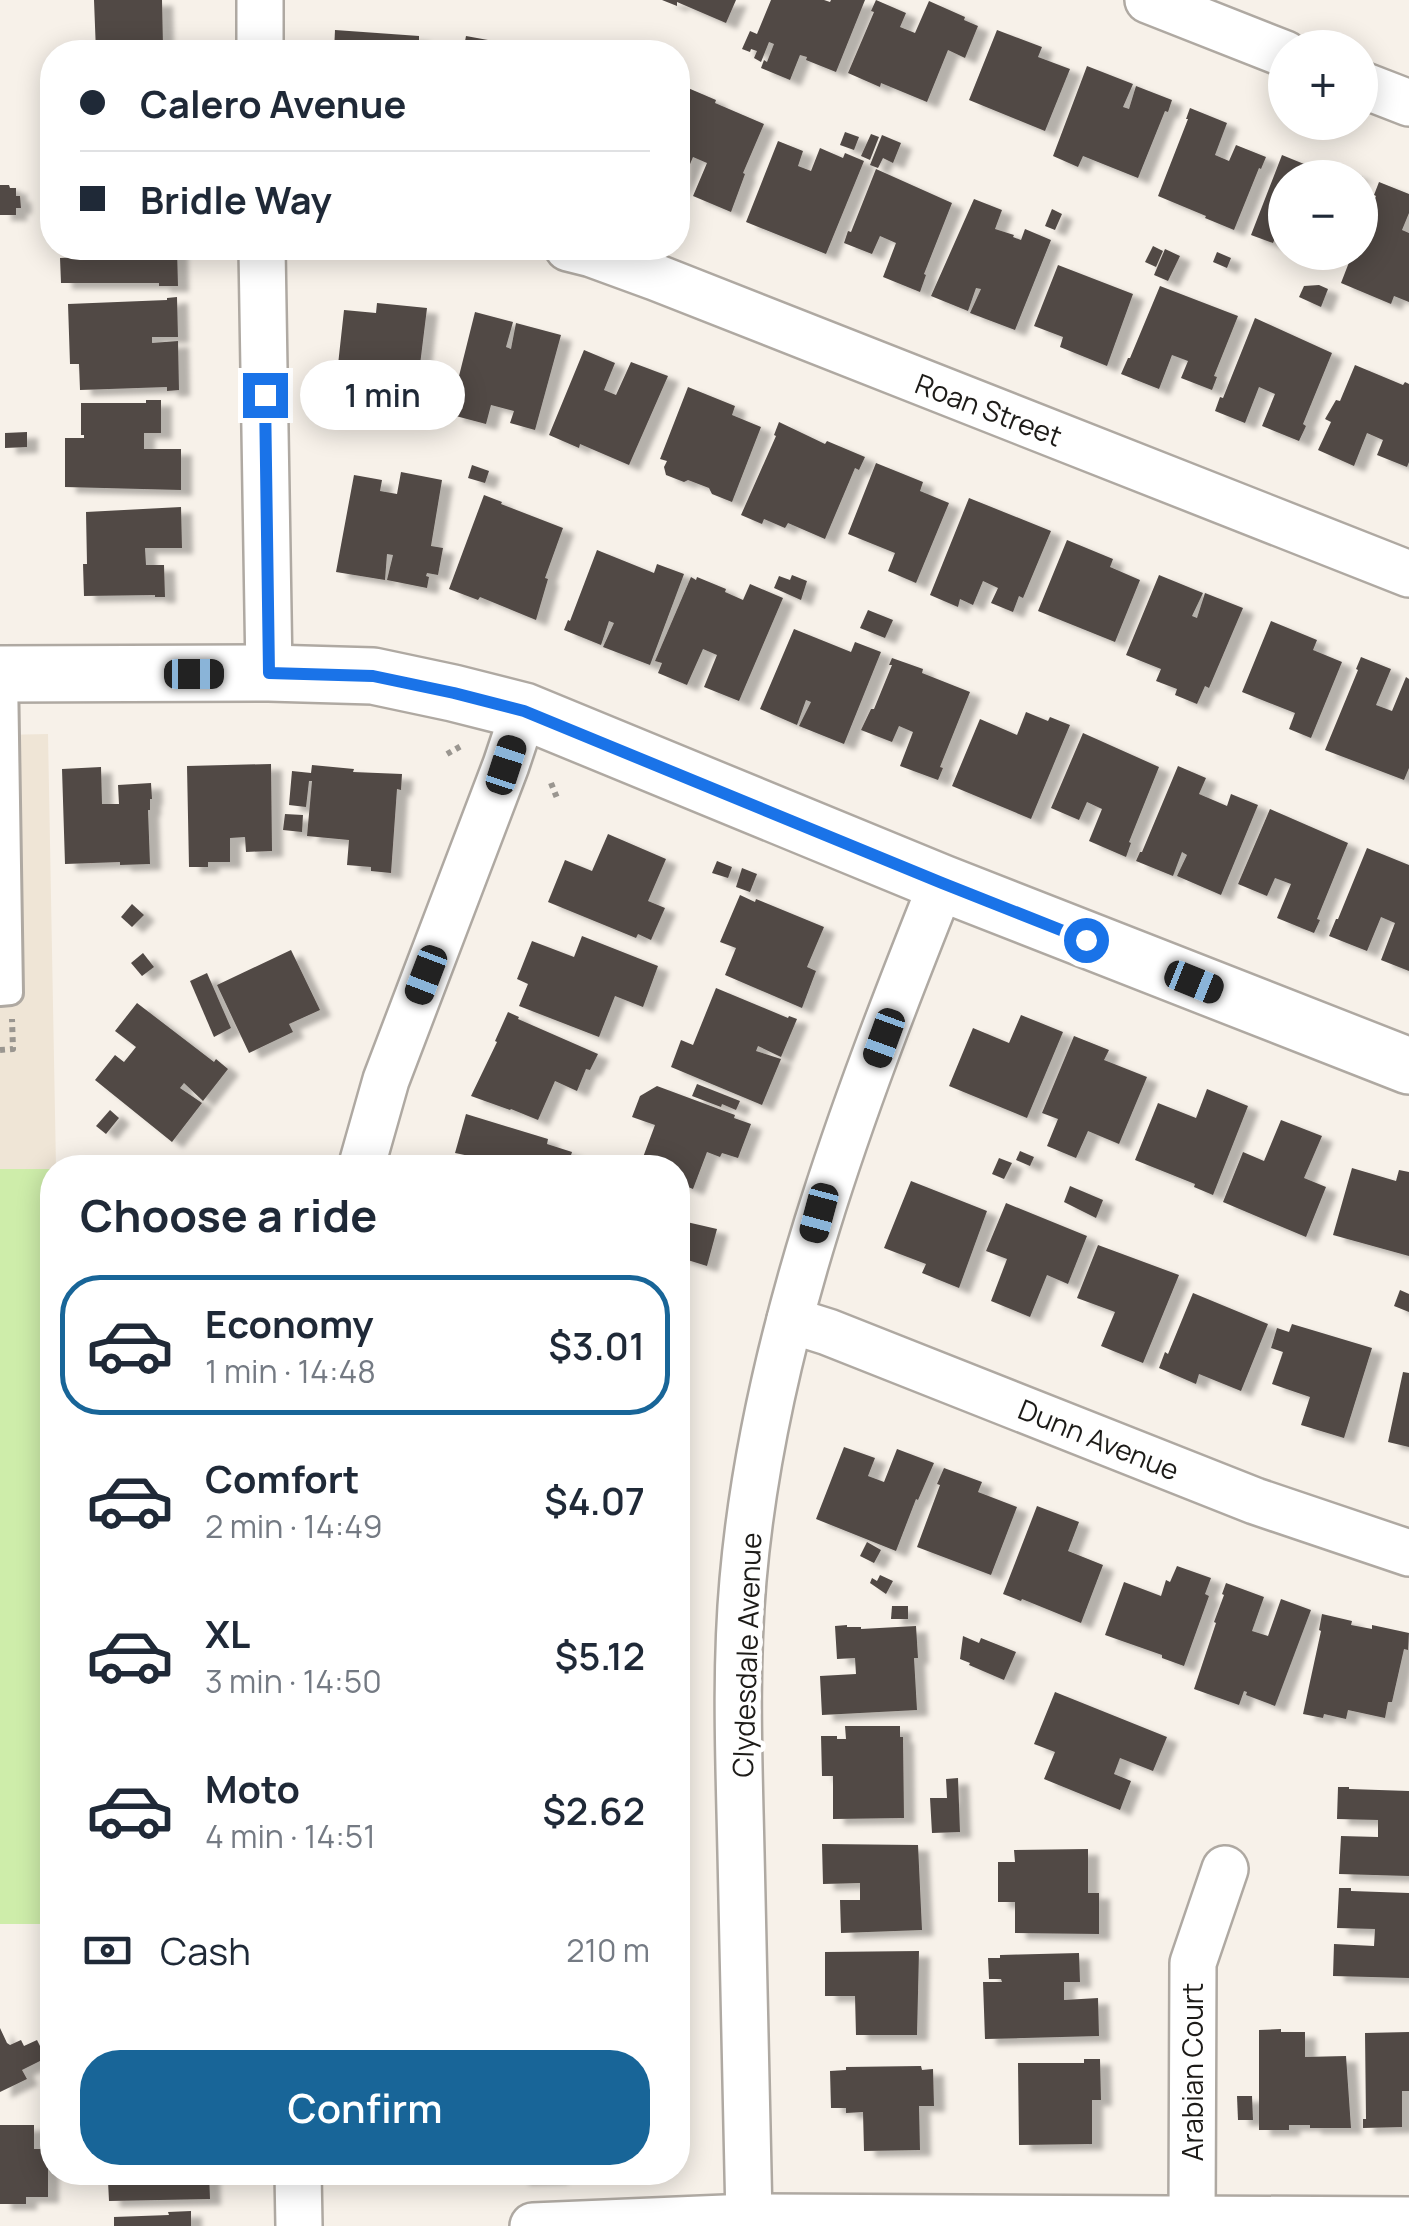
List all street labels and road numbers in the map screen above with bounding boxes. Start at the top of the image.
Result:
street label: Roan Street [910,364,1068,454]
street label: Dunn Avenue [1013,1390,1185,1488]
street label: Clydesdale Avenue [723,1532,769,1778]
street label: Arabian Court [1173,1983,1211,2161]

